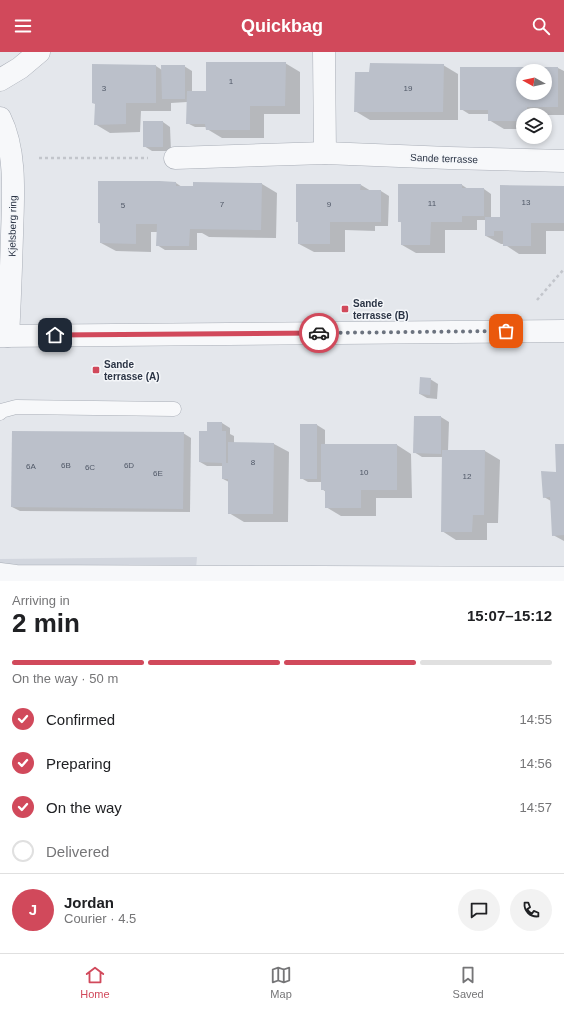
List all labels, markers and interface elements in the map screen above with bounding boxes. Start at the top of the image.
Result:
icon: menu [12,15,34,37]
icon: search [530,15,552,37]
text: Quickbag [241,16,323,36]
north arrow [516,64,552,100]
map controls [516,64,552,144]
house number: 1 [229,77,234,86]
house number: 3 [102,84,107,93]
house number: 19 [404,84,413,93]
button: layers [516,108,552,144]
street label: Sande terrasse [410,152,478,165]
street label: Kjelsberg ring [6,195,19,257]
house number: 13 [522,198,531,207]
house number: 11 [428,199,437,208]
house number: 7 [220,200,225,209]
house number: 9 [327,200,332,209]
house number: 5 [121,201,126,210]
place label: Sande terrasse (B) [353,298,409,321]
marker: Sande terrasse (B) [340,304,350,314]
courier [299,313,339,353]
pin [489,314,523,348]
pin [38,318,72,352]
icon: bag [495,320,517,342]
icon: car [308,322,330,344]
icon: home [44,324,66,346]
place label: Sande terrasse (A) [104,359,160,382]
marker: Sande terrasse (A) [91,365,101,375]
house number: 8 [251,458,256,467]
house number: 6B [61,461,71,470]
house number: 6D [124,461,134,470]
house number: 6A [26,462,37,471]
house number: 6C [85,463,95,472]
house number: 10 [360,468,369,477]
house number: 6E [153,469,163,478]
house number: 12 [463,472,472,481]
text: Arriving in [12,593,70,608]
text: 15:07–15:12 [467,607,552,624]
text: 2 min [12,608,80,638]
text: On the way · 50 m [12,671,118,686]
icon: check [12,708,34,730]
text: Confirmed [46,711,115,728]
text: 14:55 [519,712,552,727]
icon: check [12,752,34,774]
text: Preparing [46,755,111,772]
text: 14:56 [519,756,552,771]
icon: check [12,796,34,818]
text: On the way [46,799,122,816]
text: 14:57 [519,800,552,815]
text: Delivered [46,843,109,860]
button: chat [458,889,500,931]
button: phone [510,889,552,931]
text: Jordan [64,894,114,911]
text: J [29,901,37,918]
text: Courier · 4.5 [64,911,136,926]
tab: Home [80,964,110,1000]
tab: Map [270,964,292,1000]
tab: Saved [453,964,484,1000]

